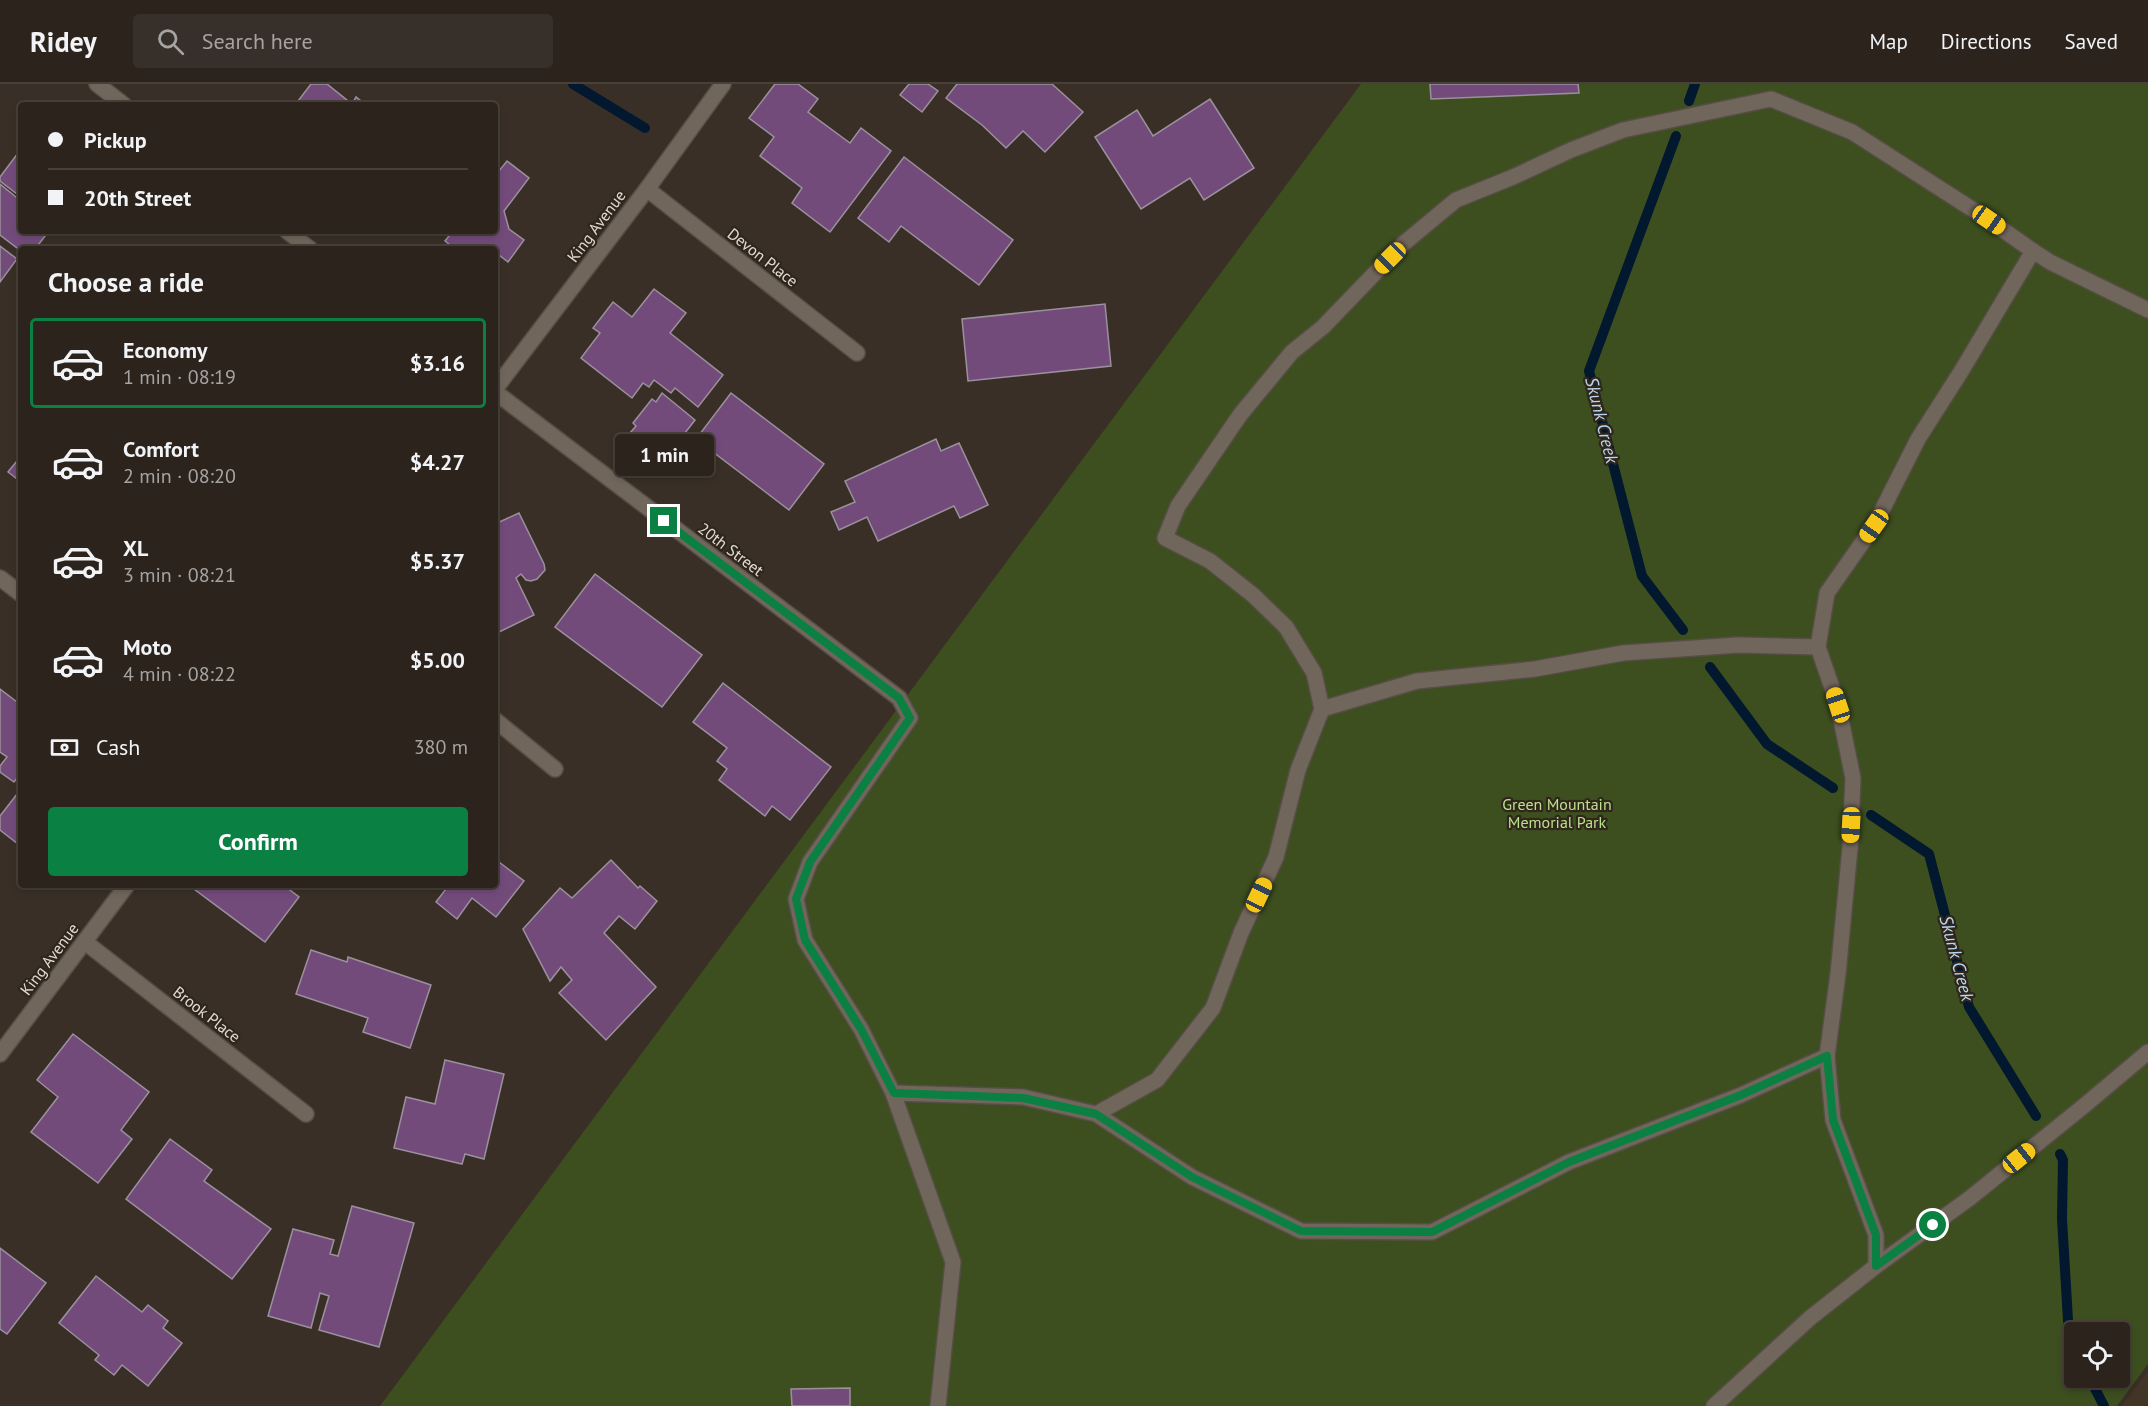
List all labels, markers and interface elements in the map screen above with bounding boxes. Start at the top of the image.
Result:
search box [133,14,553,68]
text: Ridey [30,23,97,60]
icon: search [154,25,187,58]
text: Search here [202,27,313,55]
text: Map [1869,28,1908,55]
text: Directions [1941,28,2032,55]
text: Saved [2065,28,2118,55]
text: Pickup [84,126,147,154]
text: 20th Street [84,184,191,212]
street label: King Avenue [562,186,630,266]
car [1969,202,2009,238]
street label: Devon Place [724,223,802,291]
car [1371,239,1409,277]
text: Choose a ride [48,265,204,299]
icon: car [51,336,105,390]
text: Economy [123,336,207,364]
text: $3.16 [410,349,465,377]
text: 1 min · 08:19 [123,364,236,390]
water label: Skunk Creek [1580,374,1624,466]
callout: 1 min [614,434,714,476]
icon: car [51,435,105,489]
text: Comfort [123,435,199,463]
text: 1 min [640,442,689,468]
text: $4.27 [410,448,465,476]
text: 2 min · 08:20 [123,463,236,489]
car [1856,506,1892,546]
route end [650,507,677,534]
street label: 20th Street [694,518,768,580]
icon: car [51,534,105,588]
text: XL [123,534,148,562]
text: $5.37 [410,547,465,575]
text: 3 min · 08:21 [123,562,236,588]
icon: car [51,633,105,687]
text: Moto [123,633,172,661]
text: $5.00 [410,646,465,674]
text: 4 min · 08:22 [123,661,236,687]
car [1824,685,1852,725]
icon: cash [48,731,81,764]
text: Cash [96,733,140,761]
text: 380 m [414,734,468,760]
park label: Green Mountain Memorial Park [1502,794,1612,832]
button: Confirm [48,807,468,876]
car [1841,807,1861,843]
car [1243,875,1275,915]
water label: Skunk Creek [1934,912,1980,1004]
street label: King Avenue [15,919,83,999]
street label: Brook Place [169,982,245,1046]
car [1999,1140,2039,1176]
route start [1919,1211,1946,1238]
map controls [2064,1322,2130,1388]
button: locate [2064,1322,2130,1388]

